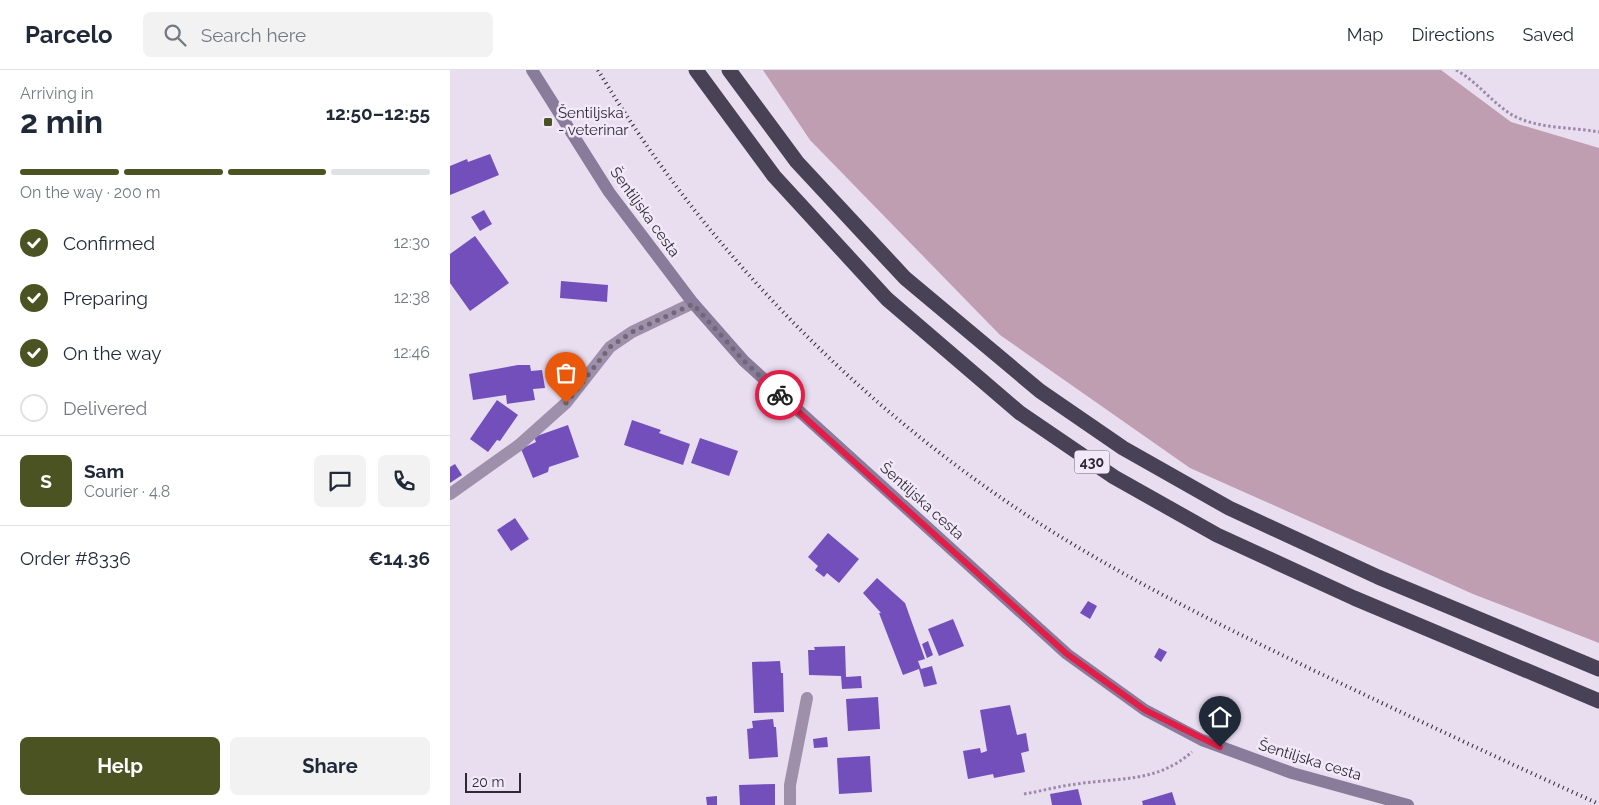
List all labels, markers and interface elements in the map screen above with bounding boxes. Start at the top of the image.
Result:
search box [143,12,493,57]
text: Parcelo [25,20,113,49]
icon: search [161,21,189,49]
text: Search here [201,24,306,46]
text: Map [1347,24,1383,45]
text: Directions [1411,24,1495,45]
text: Saved [1523,24,1574,45]
text: Arriving in [20,84,94,103]
text: 12:50–12:55 [326,102,430,124]
text: 2 min [20,103,103,140]
place label: Šentiljska - veterinar [558,103,629,139]
marker: Šentiljska - veterinar [542,116,554,128]
street label: Šentiljska cesta [606,163,685,261]
text: On the way · 200 m [20,183,160,202]
icon: check [20,229,48,257]
text: Confirmed [63,232,155,254]
text: 12:30 [393,233,430,252]
icon: check [20,284,48,312]
text: Preparing [63,287,148,309]
text: 12:38 [394,288,430,307]
icon: check [20,339,48,367]
text: On the way [63,342,162,364]
text: 12:46 [393,343,430,362]
pin [545,352,587,403]
icon: bag [552,359,580,387]
courier [755,370,805,420]
icon: bike [766,381,794,409]
text: Delivered [63,397,147,419]
road number: 430 [1074,451,1110,474]
button: chat [314,455,366,507]
button: phone [378,455,430,507]
street label: Šentiljska cesta [876,458,968,543]
text: Sam [84,460,124,482]
text: S [40,470,52,492]
text: Courier · 4.8 [84,482,170,501]
text: Order #8336 [20,547,131,569]
text: €14.36 [368,547,430,569]
pin [1199,696,1241,747]
icon: home [1206,703,1234,731]
street label: Šentiljska cesta [1256,735,1364,784]
button: Help [20,737,220,795]
button: Share [230,737,430,795]
scale bar [465,770,521,793]
text: 20 m [472,774,504,790]

